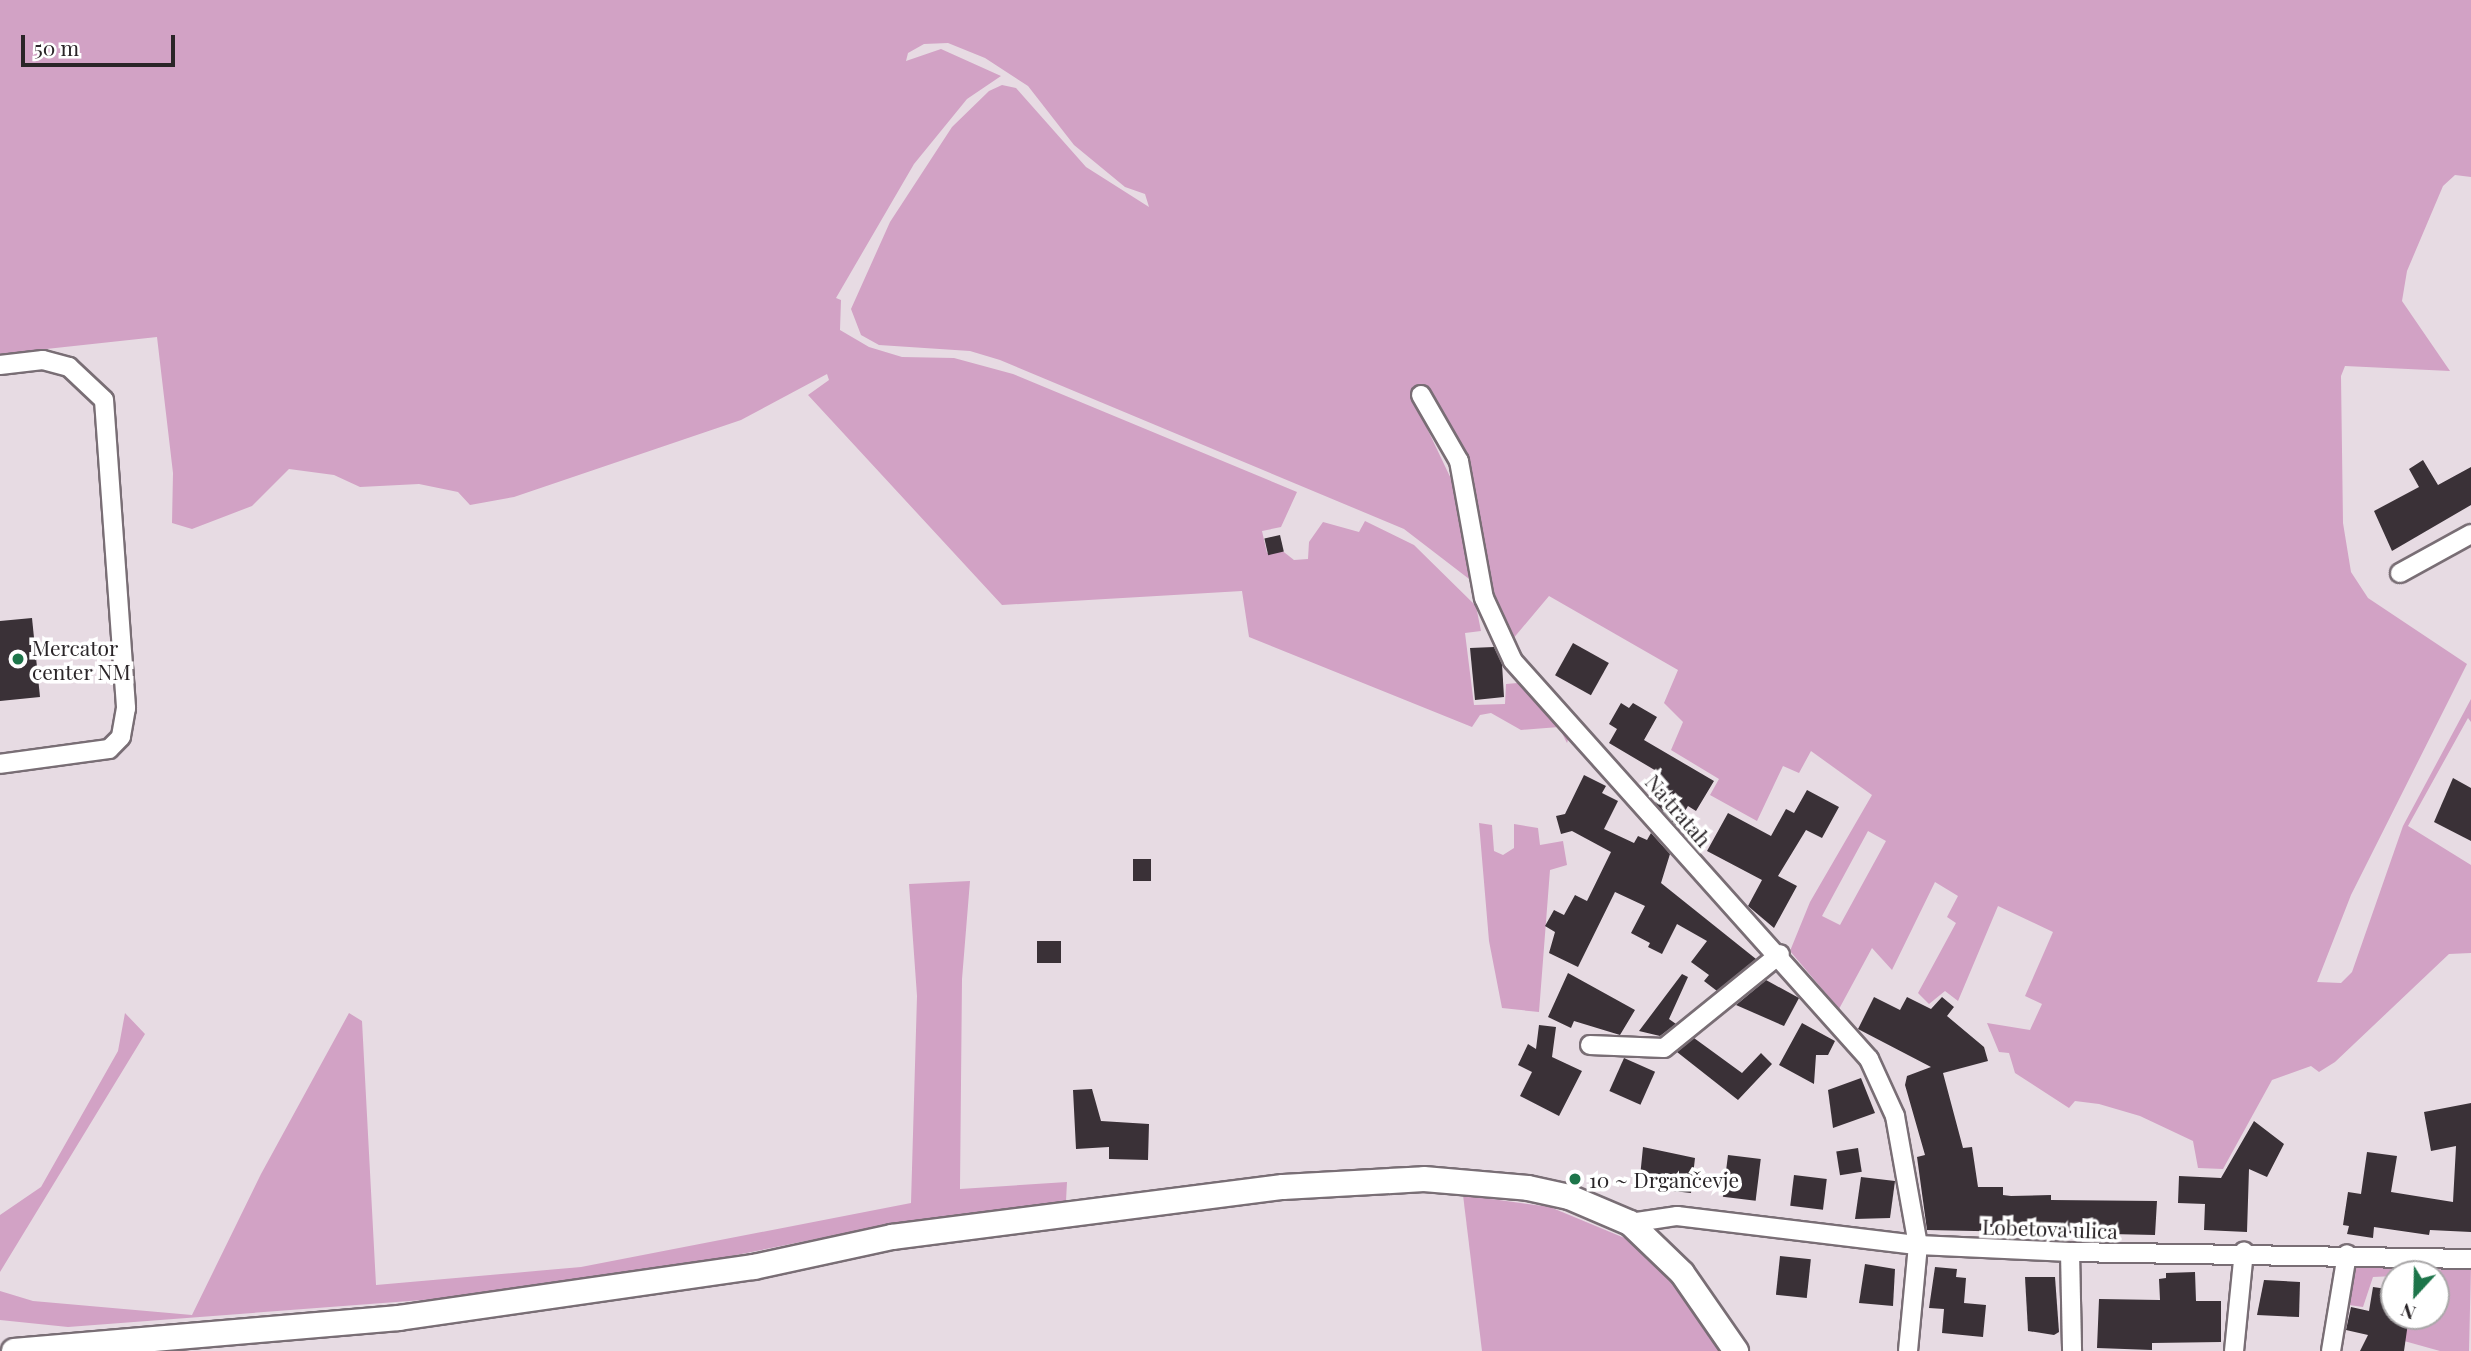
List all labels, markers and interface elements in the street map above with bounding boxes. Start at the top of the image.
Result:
scale bar [24,21,178,65]
text: 50 m [34,33,79,61]
place label: Mercator center NM [32,634,131,684]
marker: Mercator center NM [10,651,26,667]
street label: Na tratah [1641,769,1717,851]
place label: 10 ~ Drgančevje [1589,1166,1739,1192]
marker: 10 ~ Drgančevje [1567,1171,1583,1187]
street label: Lobetova ulica [1982,1213,2118,1243]
north arrow [2380,1260,2450,1330]
text: N [2397,1298,2419,1327]

